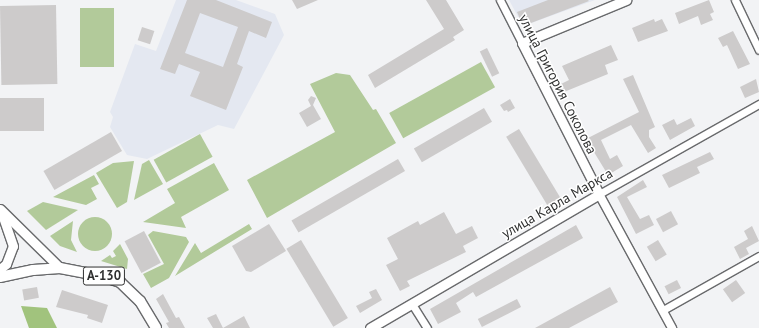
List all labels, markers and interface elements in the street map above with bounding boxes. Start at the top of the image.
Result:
street label: улица Григория Соколова [515,11,601,157]
street label: улица Карла Маркса [498,164,616,242]
road number: А-130 [82,265,126,287]

